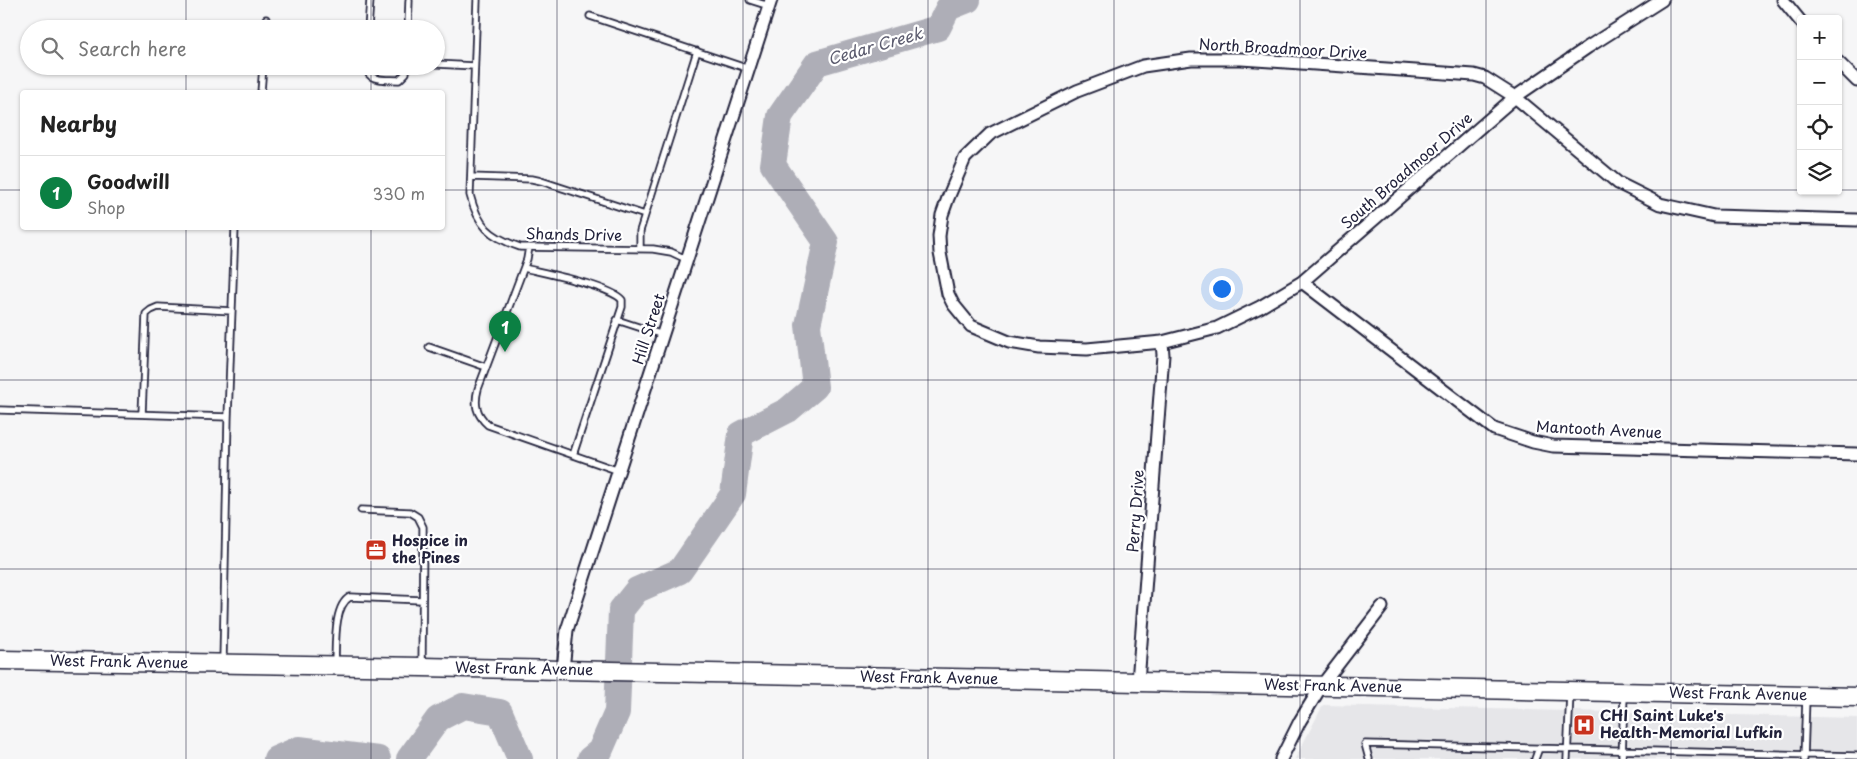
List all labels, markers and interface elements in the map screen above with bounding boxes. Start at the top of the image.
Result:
map controls [1797,15,1842,195]
button: + [1797,15,1842,60]
search box [20,20,445,75]
water label: Cedar Creek [824,20,926,70]
street label: North Broadmoor Drive [1198,32,1368,63]
icon: search [38,34,66,62]
text: Search here [78,34,187,62]
button: − [1797,60,1842,105]
button: locate [1797,105,1842,150]
street label: South Broadmoor Drive [1335,106,1477,234]
text: Nearby [40,107,117,139]
button: layers [1797,150,1842,195]
text: Goodwill [87,167,169,195]
text: 1 [52,181,60,205]
text: 330 m [372,181,425,205]
text: Shop [87,195,125,219]
street label: Shands Drive [526,221,622,246]
your location [1209,276,1235,302]
street label: Hill Street [625,290,670,367]
pin: 1 [489,311,521,352]
street label: Mantooth Avenue [1535,414,1663,443]
street label: Perry Drive [1120,469,1149,553]
place label: Hospice in the Pines [392,528,468,568]
office icon: Hospice in the Pines [364,538,388,562]
street label: West Frank Avenue [50,648,188,673]
street label: West Frank Avenue [455,655,593,680]
street label: West Frank Avenue [860,664,998,689]
street label: West Frank Avenue [1264,672,1402,697]
street label: West Frank Avenue [1669,680,1807,705]
place label: CHI Saint Luke's Health-Memorial Lufkin [1600,703,1783,743]
hospital icon: CHI Saint Luke's Health-Memorial Lufkin [1572,713,1596,737]

